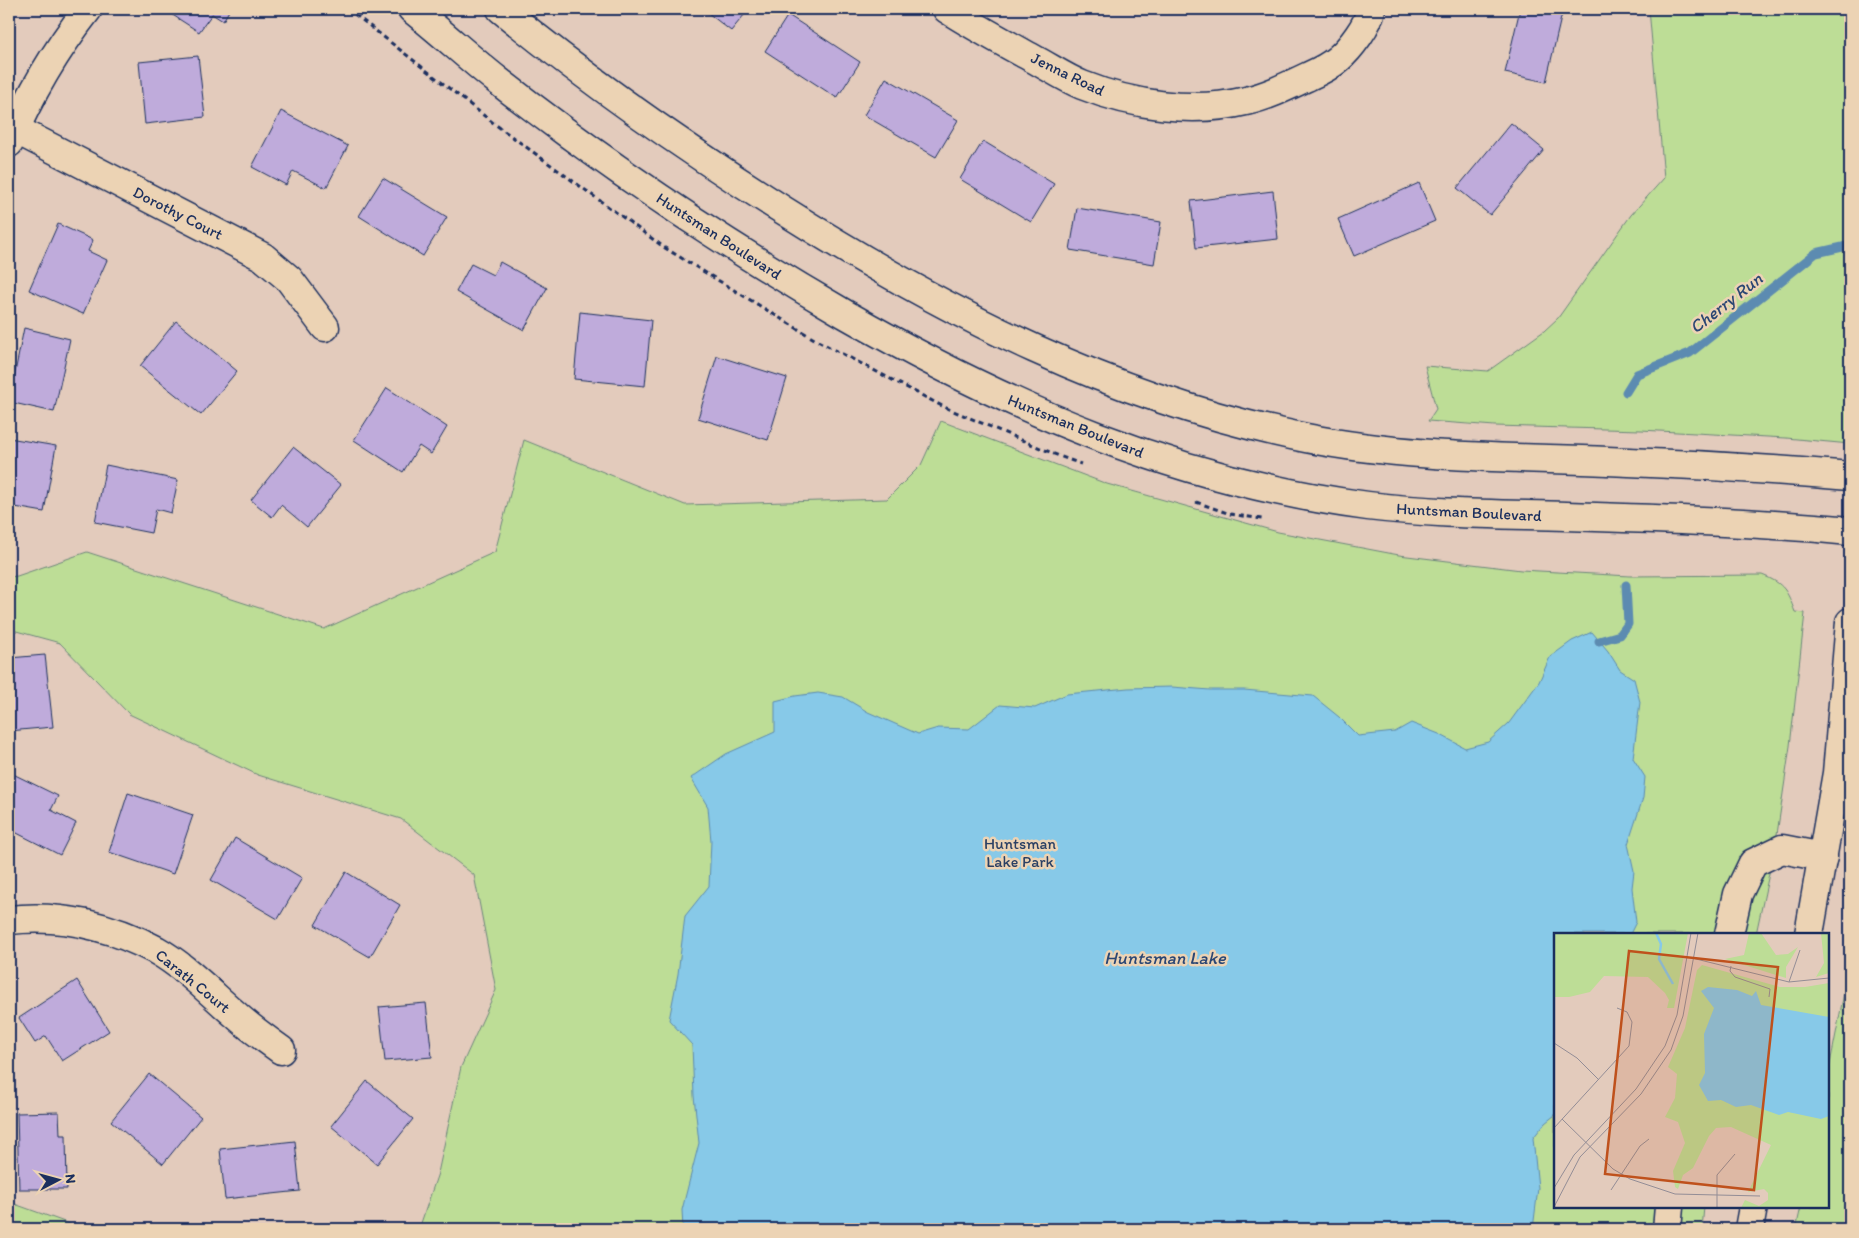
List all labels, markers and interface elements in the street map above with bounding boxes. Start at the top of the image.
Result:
street label: Jenna Road [1028,48,1108,100]
street label: Dorothy Court [130,182,226,244]
street label: Huntsman Boulevard [653,188,785,284]
water label: Cherry Run [1685,267,1767,338]
street label: Huntsman Boulevard [1005,390,1147,462]
street label: Huntsman Boulevard [1396,499,1542,525]
park label: Huntsman Lake Park [984,834,1056,871]
inset map [1554,933,1829,1208]
street label: Carath Court [152,945,234,1017]
water label: Huntsman Lake [1104,947,1227,969]
north arrow [32,1156,82,1206]
text: N [61,1173,79,1184]

